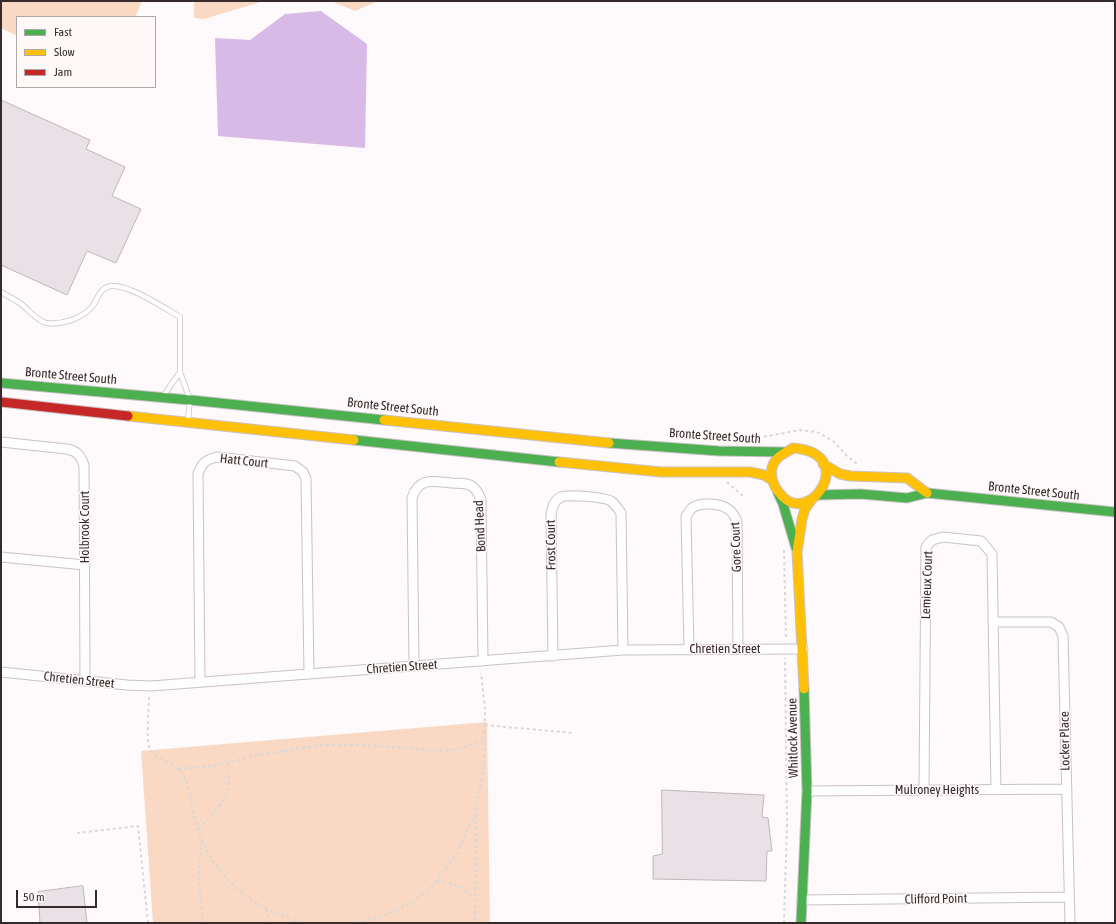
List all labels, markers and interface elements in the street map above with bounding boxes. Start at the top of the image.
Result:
legend [16,16,156,88]
text: Fast [54,25,72,39]
text: Slow [54,45,75,59]
text: Jam [54,65,72,79]
street label: Bronte Street South [25,364,117,388]
street label: Bronte Street South [346,394,440,420]
street label: Bronte Street South [669,425,761,447]
street label: Hatt Court [219,451,269,471]
street label: Bronte Street South [987,478,1081,504]
street label: Holbrook Court [77,491,93,563]
street label: Bond Head [471,500,489,552]
street label: Frost Court [543,520,559,570]
street label: Gore Court [727,522,745,572]
street label: Lemieux Court [918,551,936,619]
street label: Chretien Street [689,641,761,657]
street label: Chretien Street [366,657,438,677]
street label: Chretien Street [43,669,115,691]
street label: Whitlock Avenue [785,698,801,778]
street label: Locker Place [1057,711,1073,771]
street label: Mulroney Heights [895,782,979,798]
scale bar [18,882,99,908]
text: 50 m [23,890,45,904]
street label: Clifford Point [905,891,967,907]

